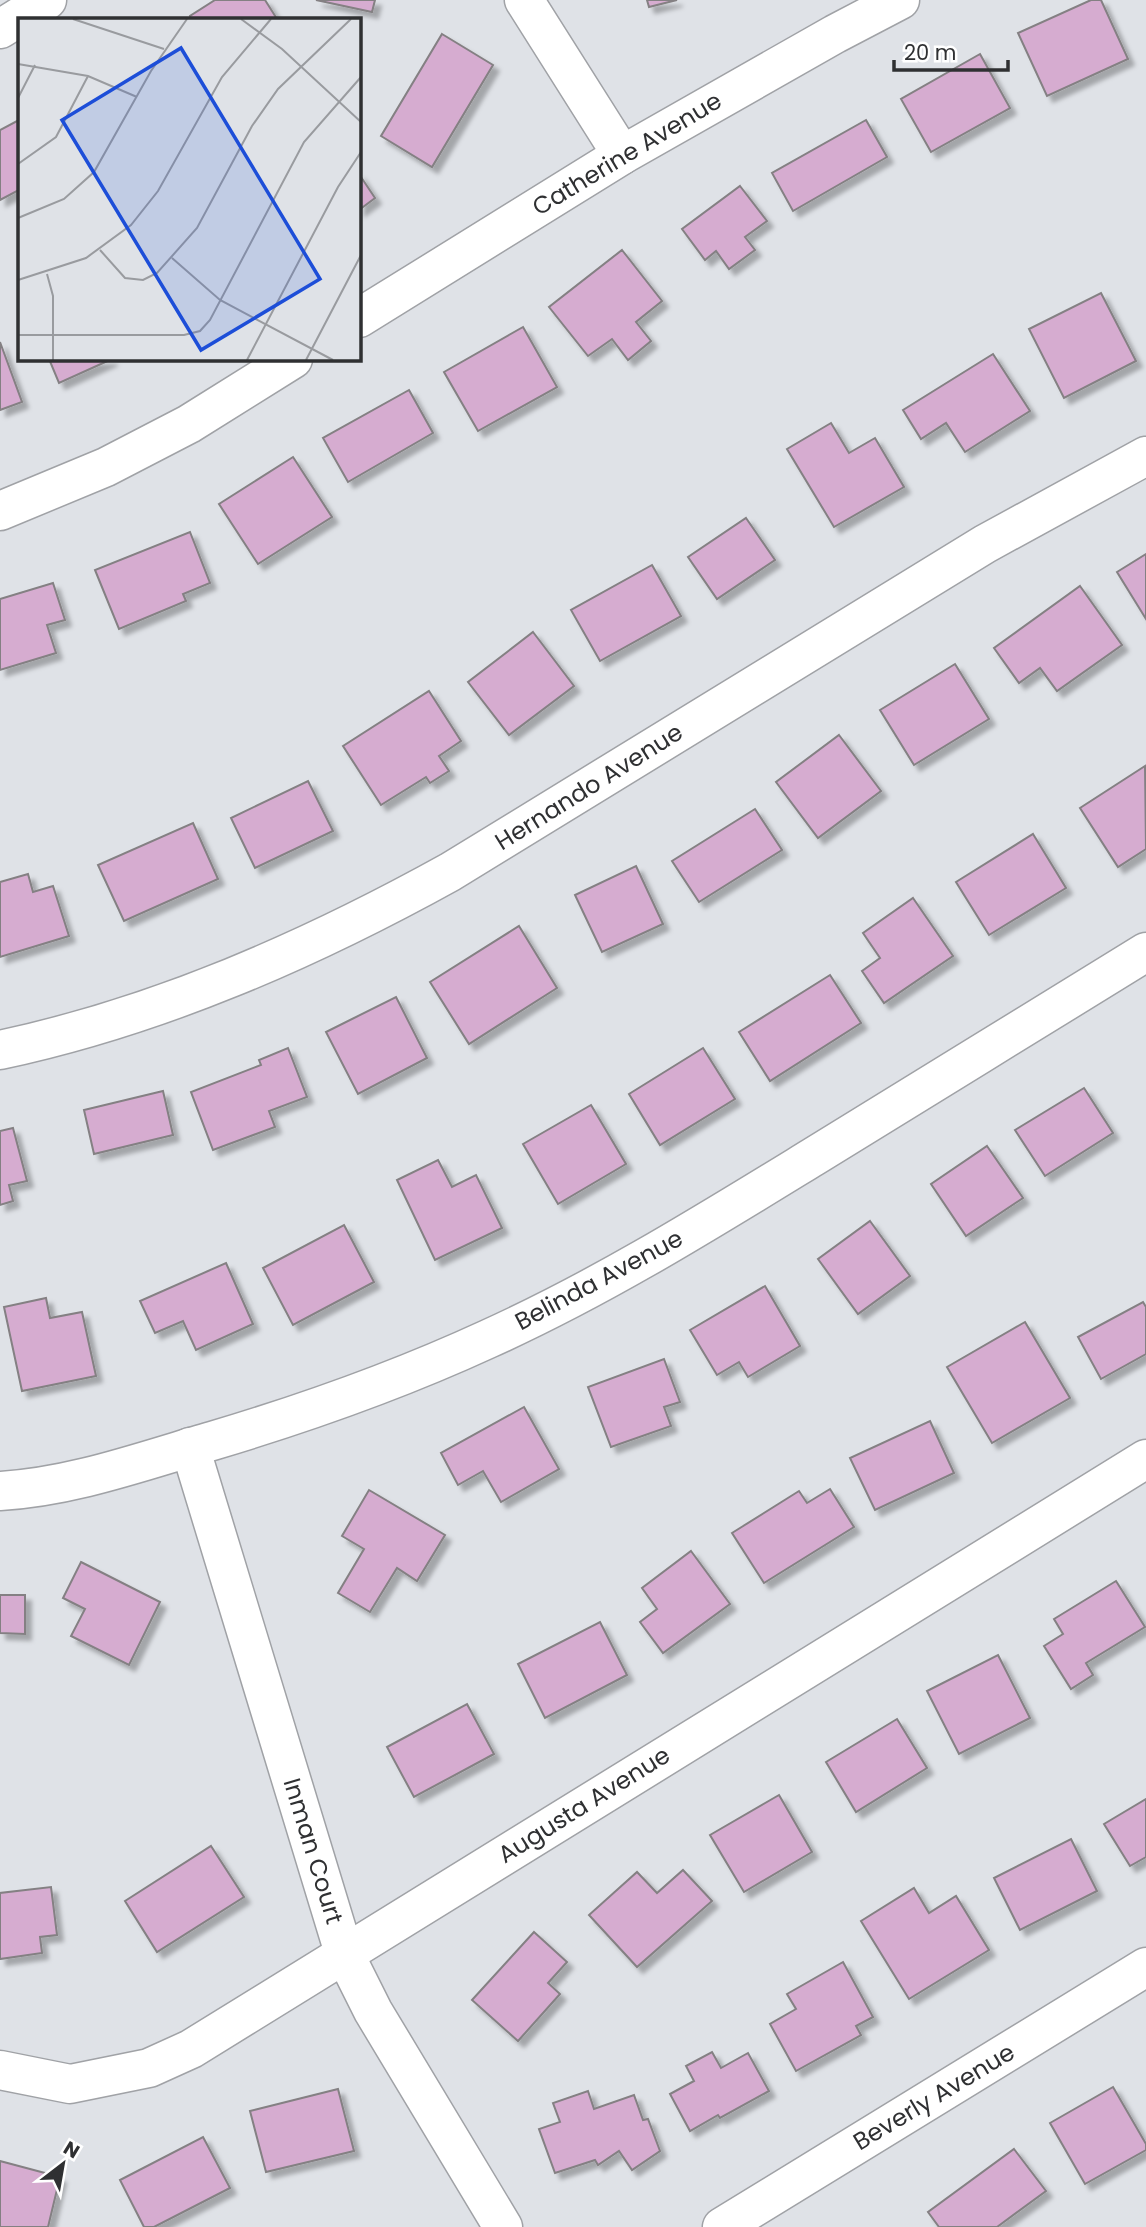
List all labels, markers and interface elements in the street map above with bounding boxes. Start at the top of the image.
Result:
inset map [18,18,360,360]
scale bar [894,28,1008,72]
text: 20 m [904,38,957,67]
street label: Catherine Avenue [526,84,728,223]
street label: Hernando Avenue [489,715,689,858]
street label: Belinda Avenue [509,1221,689,1338]
street label: Augusta Avenue [491,1738,676,1871]
street label: Inman Court [276,1774,351,1928]
street label: Beverly Avenue [847,2035,1021,2158]
north arrow [28,2129,98,2199]
text: N [58,2135,85,2165]

